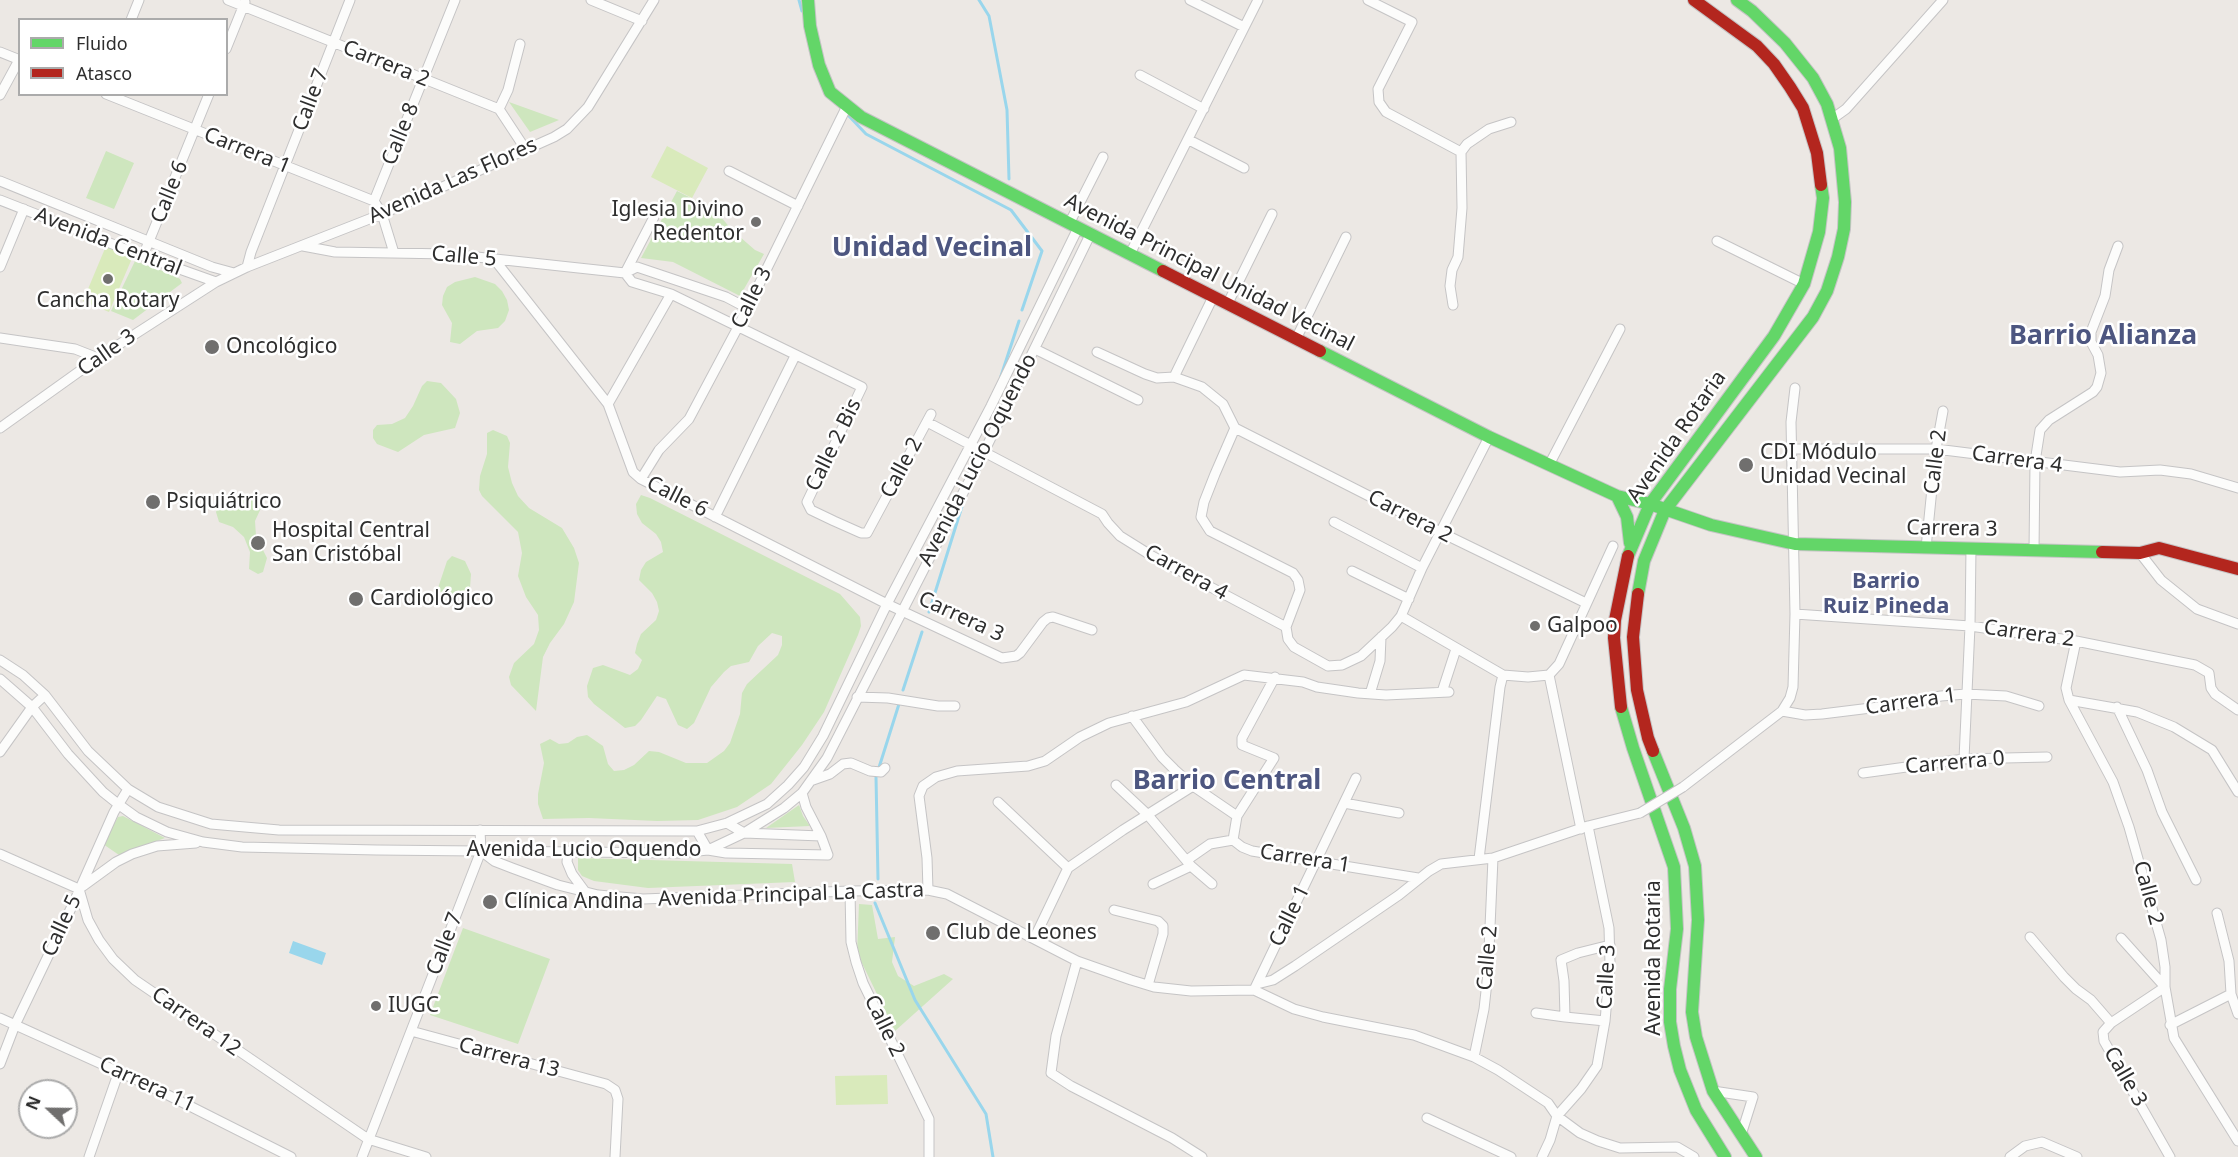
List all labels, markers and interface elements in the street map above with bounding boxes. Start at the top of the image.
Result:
legend [18,18,228,96]
text: Fluido [76,31,128,55]
street label: Carrera 2 [339,35,433,93]
text: Atasco [76,61,132,85]
street label: Calle 7 [288,65,334,135]
street label: Calle 8 [377,99,425,169]
street label: Carrera 1 [200,122,294,180]
street label: Avenida Las Flores [365,132,541,230]
street label: Calle 6 [146,157,194,227]
street label: Avenida Principal Unidad Vecinal [1060,189,1358,357]
place label: Iglesia Divino Redentor [611,197,744,247]
street label: Avenida Central [31,202,185,282]
marker: Iglesia Divino Redentor [749,215,763,229]
district label: Unidad Vecinal [832,232,1032,264]
street label: Calle 5 [430,242,498,272]
street label: Calle 3 [726,263,778,333]
marker: Cancha Rotary [101,272,115,286]
place label: Cancha Rotary [37,288,179,314]
district label: Barrio Alianza [2009,320,2197,352]
street label: Calle 3 [73,324,141,382]
place label: Oncológico [226,334,337,360]
marker: Oncológico [203,338,221,356]
street label: Avenida Lucio Oquendo [913,350,1043,570]
street label: Avenida Rotaria [1622,366,1732,508]
street label: Calle 2 Bis [801,395,867,495]
street label: Calle 2 [1920,428,1952,496]
street label: Calle 2 [876,433,928,503]
place label: CDI Módulo Unidad Vecinal [1760,440,1907,490]
street label: Carrera 4 [1970,441,2064,479]
marker: CDI Módulo Unidad Vecinal [1737,456,1755,474]
street label: Calle 6 [642,471,712,523]
street label: Carrera 2 [1364,485,1456,549]
place label: Psiquiátrico [166,489,282,515]
marker: Psiquiátrico [144,493,162,511]
street label: Carrera 3 [1906,516,1998,542]
place label: Hospital Central San Cristóbal [272,518,430,568]
marker: Hospital Central San Cristóbal [249,534,267,552]
street label: Carrera 4 [1140,540,1232,606]
district label: Barrio Ruiz Pineda [1823,569,1949,620]
place label: Cardiológico [370,586,494,612]
street label: Carrera 3 [914,586,1008,648]
marker: Cardiológico [347,590,365,608]
place label: Galpoo [1547,613,1618,639]
street label: Carrera 2 [1982,615,2076,653]
marker: Galpoo [1528,619,1542,633]
street label: Carrera 1 [1864,683,1958,721]
street label: Carrerra 0 [1904,746,2006,780]
district label: Barrio Central [1133,765,1321,797]
street label: Avenida Lucio Oquendo [467,837,701,863]
street label: Carrera 1 [1258,839,1352,879]
street label: Calle 2 [2127,858,2169,928]
street label: Avenida Principal La Castra [657,878,925,912]
street label: Avenida Rotaria [1641,880,1667,1036]
street label: Calle 1 [1264,881,1316,951]
place label: Clínica Andina [504,889,643,915]
street label: Calle 5 [37,891,87,961]
marker: Clínica Andina [481,893,499,911]
street label: Calle 7 [422,909,468,979]
place label: Club de Leones [946,920,1097,946]
marker: Club de Leones [924,924,942,942]
street label: Calle 2 [1473,924,1503,992]
street label: Calle 3 [1593,944,1621,1010]
street label: Carrera 12 [146,982,246,1062]
street label: Calle 2 [858,991,910,1061]
place label: IUGC [388,993,439,1019]
marker: IUGC [369,999,383,1013]
street label: Carrera 13 [456,1032,562,1084]
street label: Calle 3 [2098,1042,2152,1112]
street label: Carrera 11 [95,1052,199,1118]
north arrow [18,1079,78,1139]
text: N [21,1093,46,1113]

